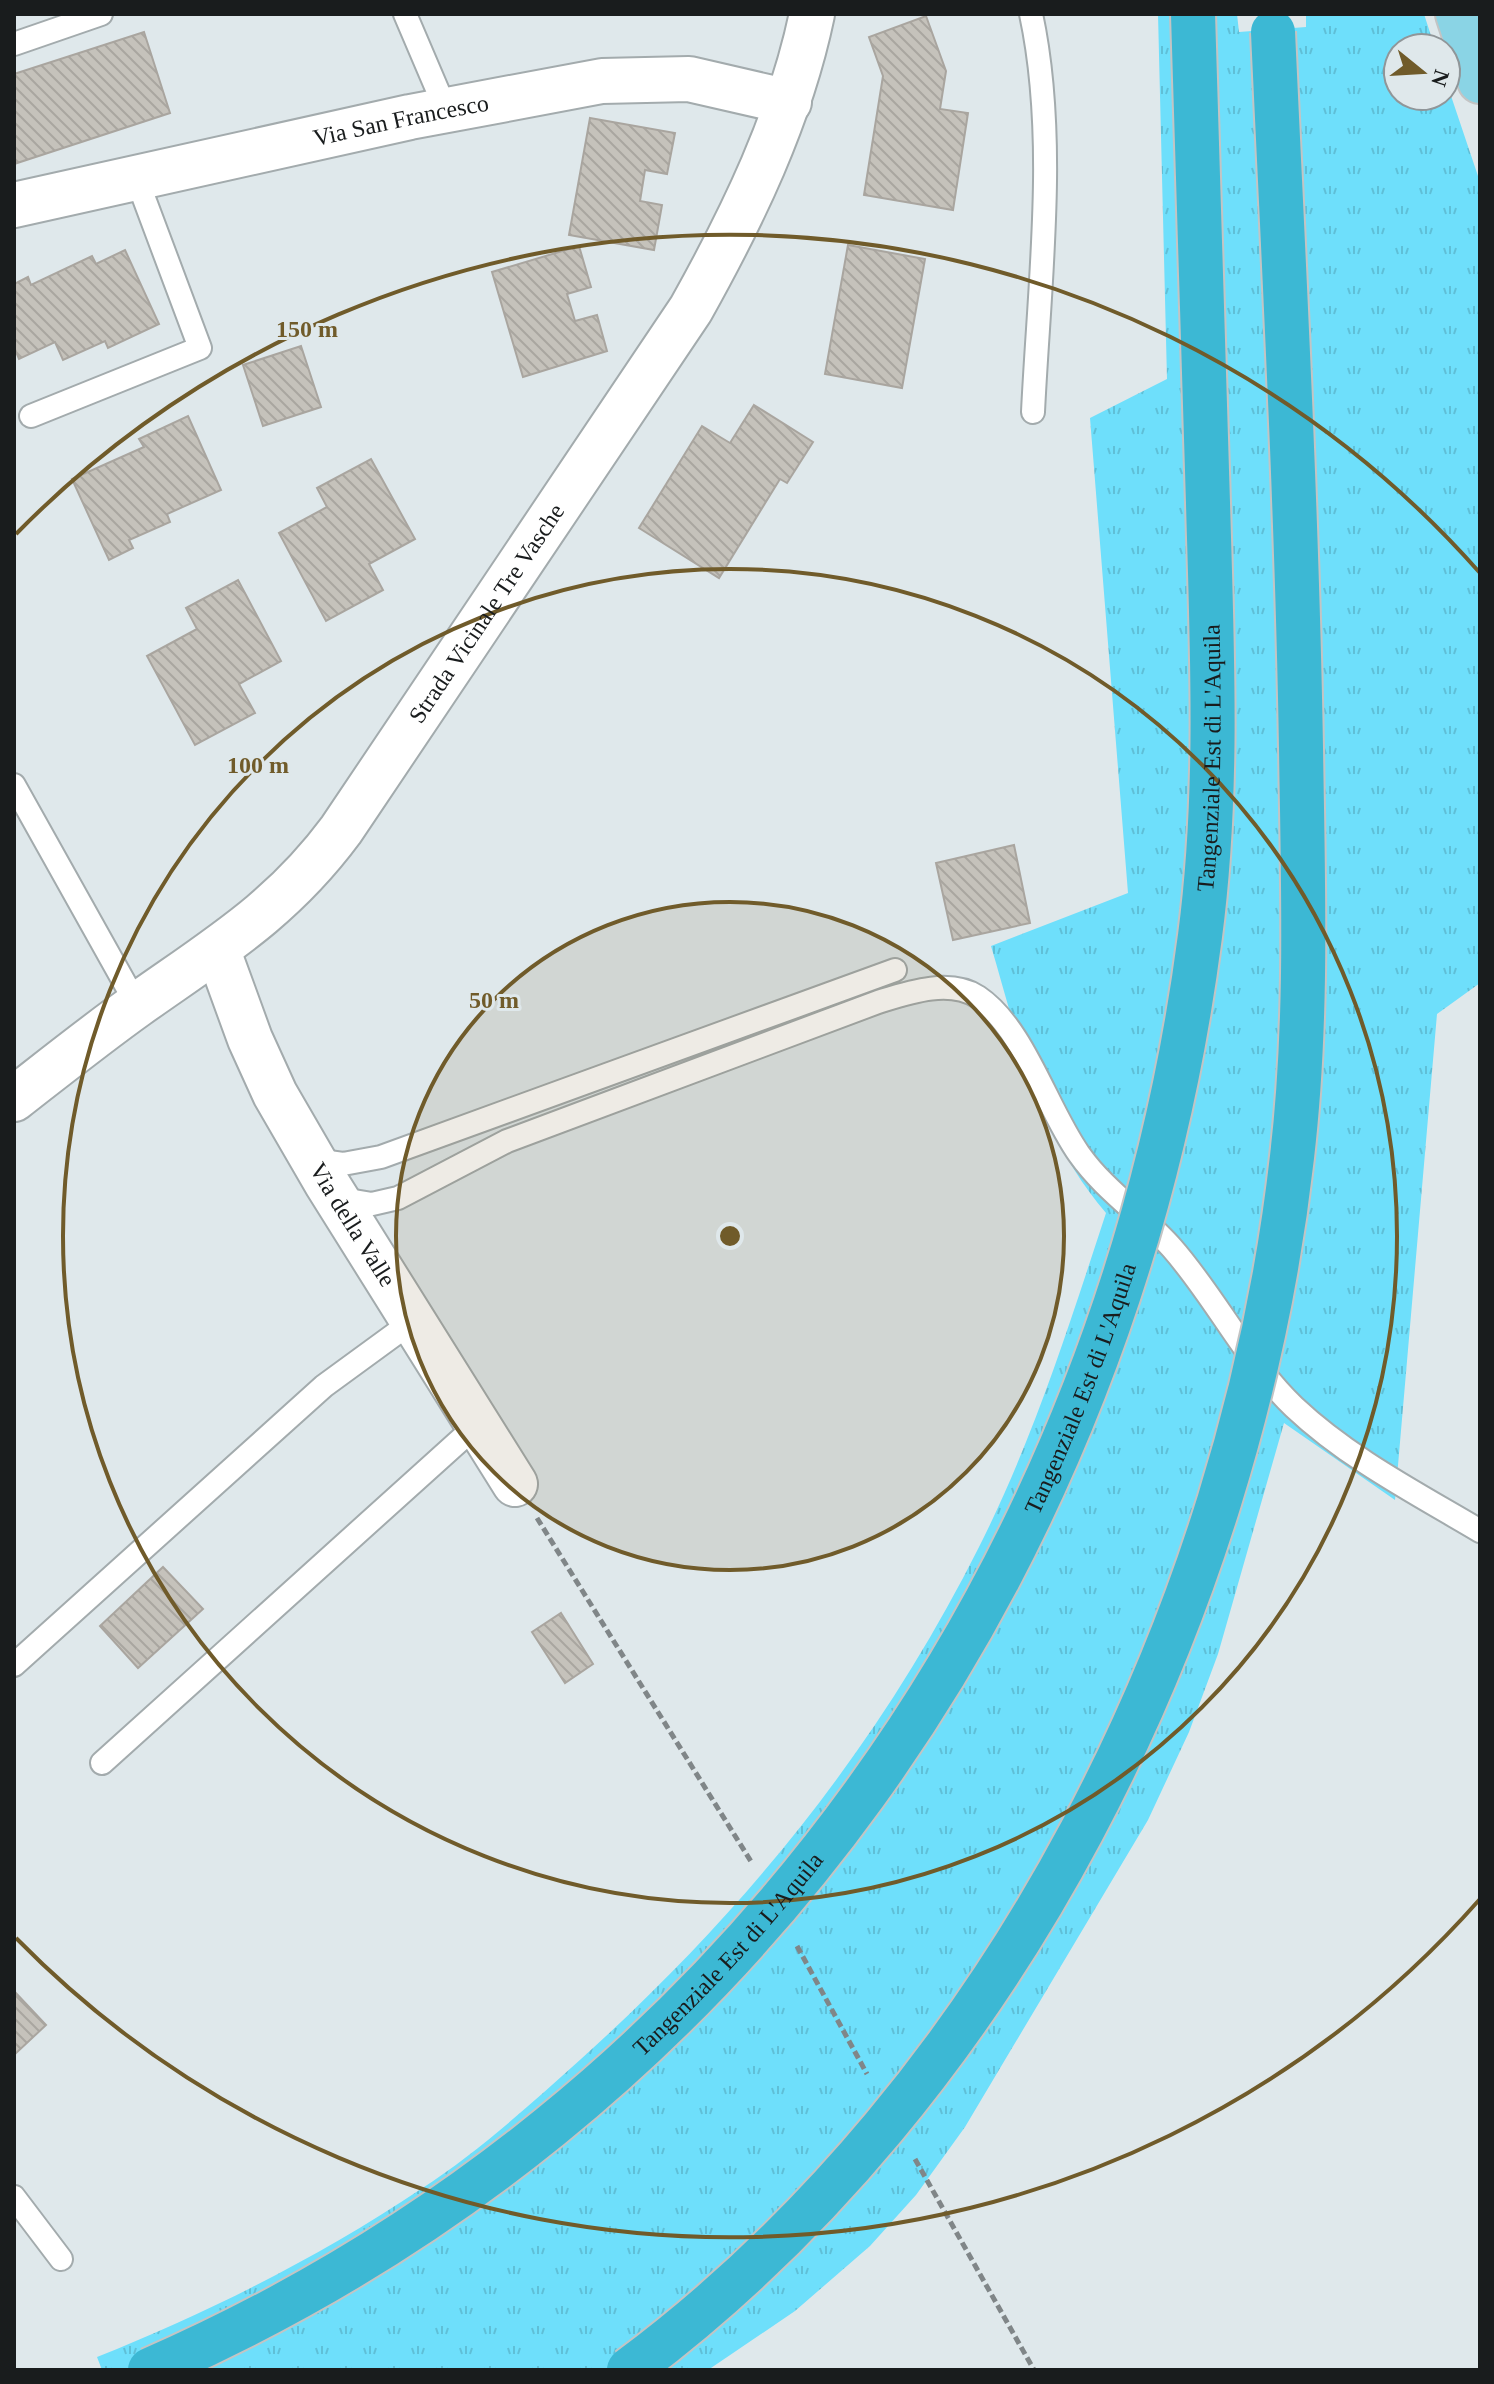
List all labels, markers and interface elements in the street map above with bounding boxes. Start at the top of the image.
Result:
north arrow [1382,32,1462,112]
text: N [1426,67,1455,90]
street label: Via San Francesco [311,90,491,151]
text: 150 m [276,316,338,342]
street label: Strada Vicinale Tre Vasche [404,499,569,728]
street label: Tangenziale Est di L'Aquila [1192,624,1226,893]
text: 100 m [227,752,289,778]
text: 50 m [469,987,519,1013]
street label: Via della Valle [305,1158,401,1291]
centre of rings [716,1222,744,1250]
street label: Tangenziale Est di L'Aquila [1019,1260,1141,1518]
street label: Tangenziale Est di L'Aquila [628,1847,828,2061]

